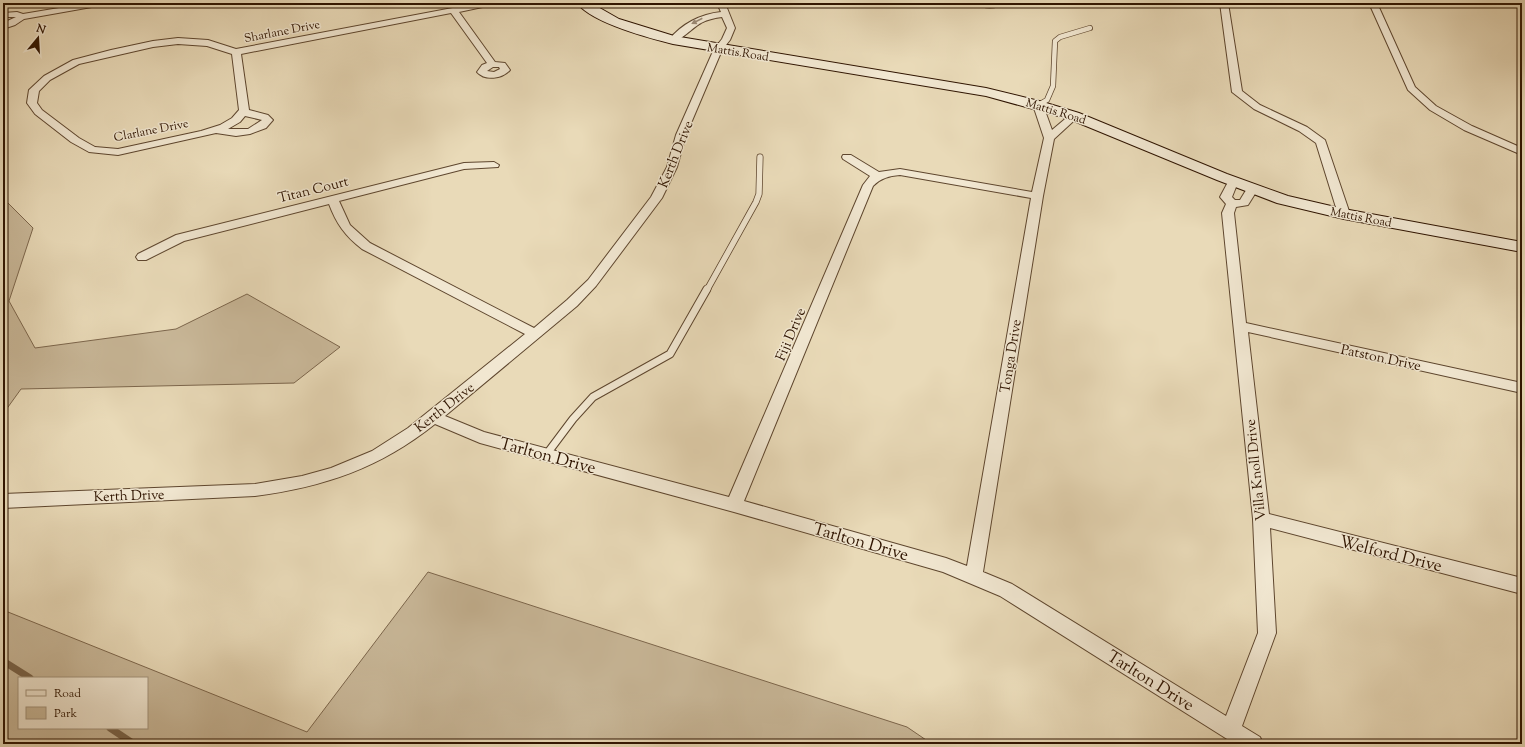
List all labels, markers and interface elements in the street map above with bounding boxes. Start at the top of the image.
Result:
street label: Sharlane Drive [243,16,322,48]
north arrow [18,18,58,58]
one-way arrow [691,18,703,24]
text: N [33,20,48,38]
street label: Mattis Road [706,39,770,67]
street label: Mattis Road [1023,94,1088,130]
street label: Clarlane Drive [112,115,190,147]
street label: Kerth Drive [654,118,699,191]
street label: Titan Court [276,172,351,209]
street label: Mattis Road [1329,203,1393,233]
street label: Fiji Drive [772,305,812,364]
street label: Tonga Drive [996,318,1028,395]
street label: Patston Drive [1339,341,1423,377]
street label: Kerth Drive [411,379,479,438]
street label: Villa Knoll Drive [1242,418,1272,522]
street label: Tarlton Drive [497,433,598,481]
street label: Kerth Drive [93,486,165,508]
street label: Tarlton Drive [810,518,911,568]
street label: Welford Drive [1337,531,1444,579]
street label: Tarlton Drive [1102,645,1198,718]
legend [18,677,148,729]
text: Road [54,685,81,703]
text: Park [54,705,77,723]

